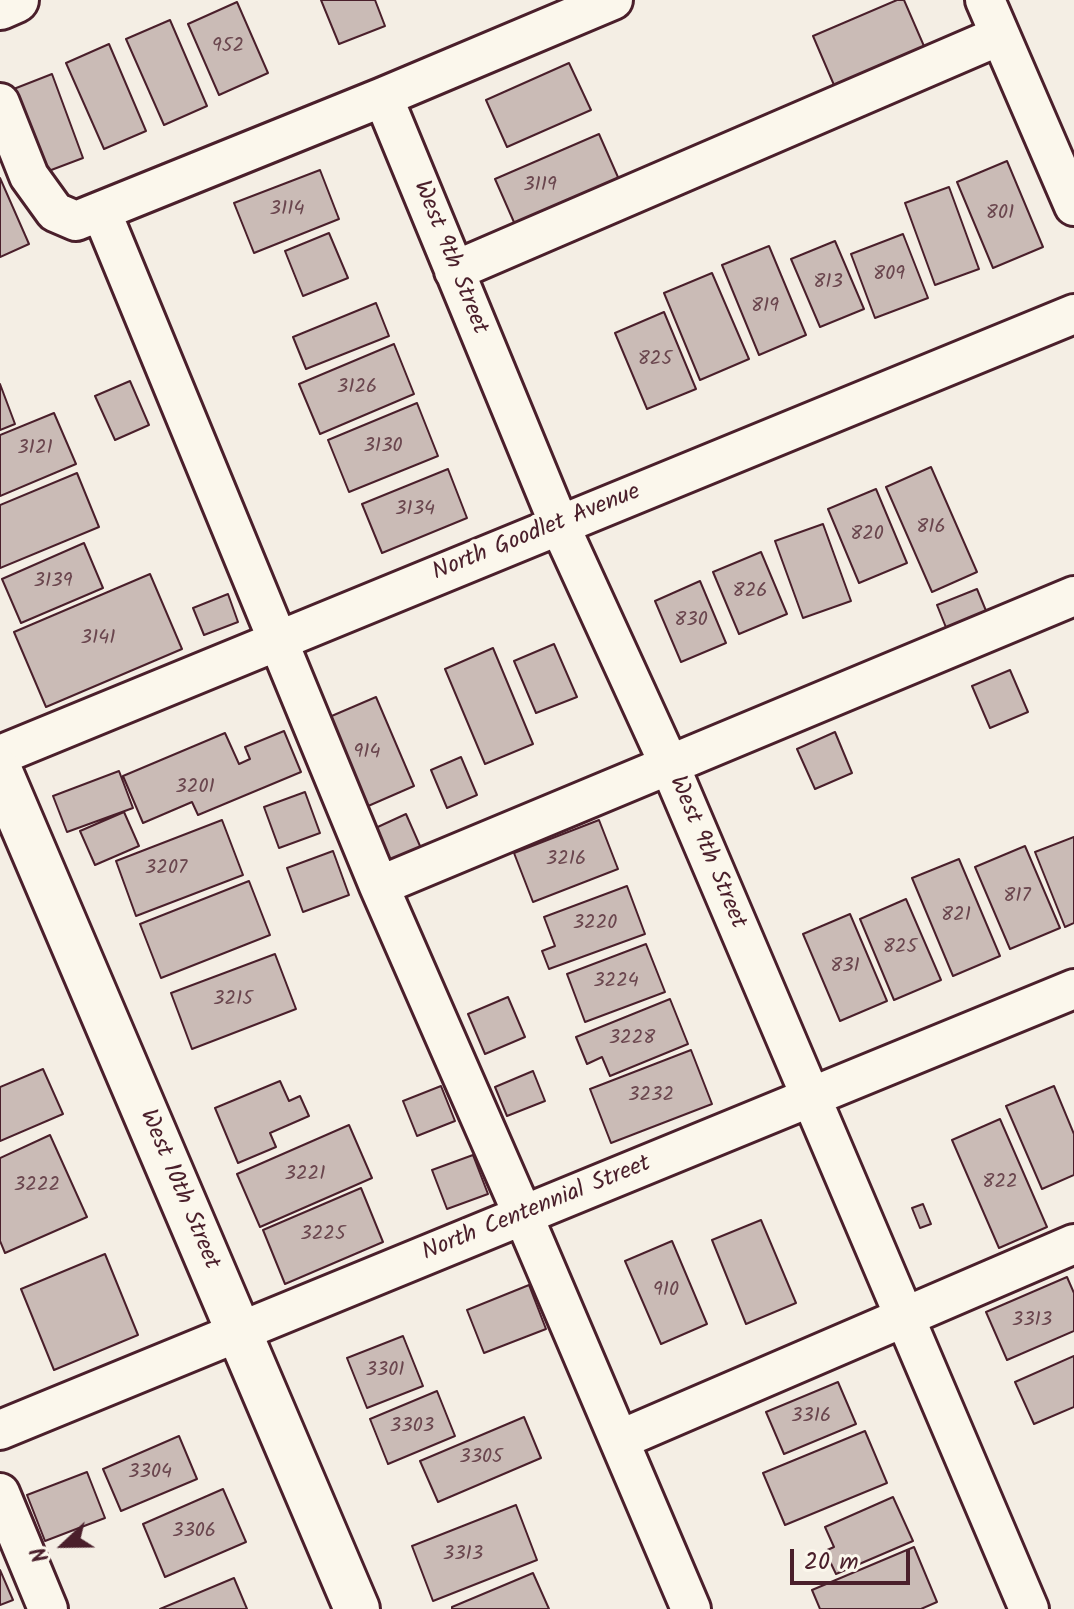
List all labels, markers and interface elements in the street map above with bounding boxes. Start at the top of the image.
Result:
house number: 952 [212,36,244,60]
house number: 3119 [523,175,557,199]
street label: West 9th Street [405,177,493,339]
house number: 3114 [270,199,304,223]
house number: 801 [986,203,1014,227]
house number: 809 [873,264,905,288]
house number: 813 [813,272,843,296]
house number: 819 [751,296,779,320]
house number: 825 [638,349,672,373]
house number: 3126 [337,377,377,401]
house number: 3130 [363,436,403,460]
house number: 3121 [17,438,53,462]
street label: North Goodlet Avenue [429,479,645,589]
house number: 3134 [395,499,435,523]
house number: 816 [916,517,946,541]
house number: 820 [850,524,884,548]
house number: 3139 [34,571,72,595]
house number: 826 [733,581,767,605]
house number: 830 [674,610,708,634]
house number: 3141 [81,628,115,652]
house number: 914 [353,742,381,766]
street label: West 9th Street [661,772,751,934]
house number: 3201 [175,777,215,801]
house number: 3216 [546,849,586,873]
house number: 3207 [145,858,187,882]
house number: 817 [1003,886,1031,910]
house number: 821 [941,905,971,929]
house number: 3220 [573,913,617,937]
house number: 825 [883,937,917,961]
house number: 831 [830,956,860,980]
house number: 3224 [593,971,639,995]
house number: 3215 [213,989,253,1013]
house number: 3228 [609,1028,655,1052]
house number: 3232 [628,1085,674,1109]
street label: West 10th Street [131,1106,225,1274]
street label: North Centennial Street [419,1151,655,1269]
house number: 3221 [285,1164,325,1188]
house number: 822 [982,1172,1018,1196]
house number: 3222 [14,1175,60,1199]
house number: 3225 [300,1224,346,1248]
house number: 910 [653,1280,679,1304]
house number: 3313 [1012,1310,1052,1334]
house number: 3301 [365,1360,405,1384]
house number: 3316 [791,1406,831,1430]
house number: 3303 [390,1416,434,1440]
house number: 3305 [459,1447,503,1471]
house number: 3304 [128,1462,172,1486]
north arrow [24,1505,104,1585]
house number: 3306 [172,1521,216,1545]
scale bar [794,1533,914,1583]
text: N [22,1541,60,1567]
text: 20 m [804,1543,859,1582]
house number: 3313 [443,1544,483,1568]

